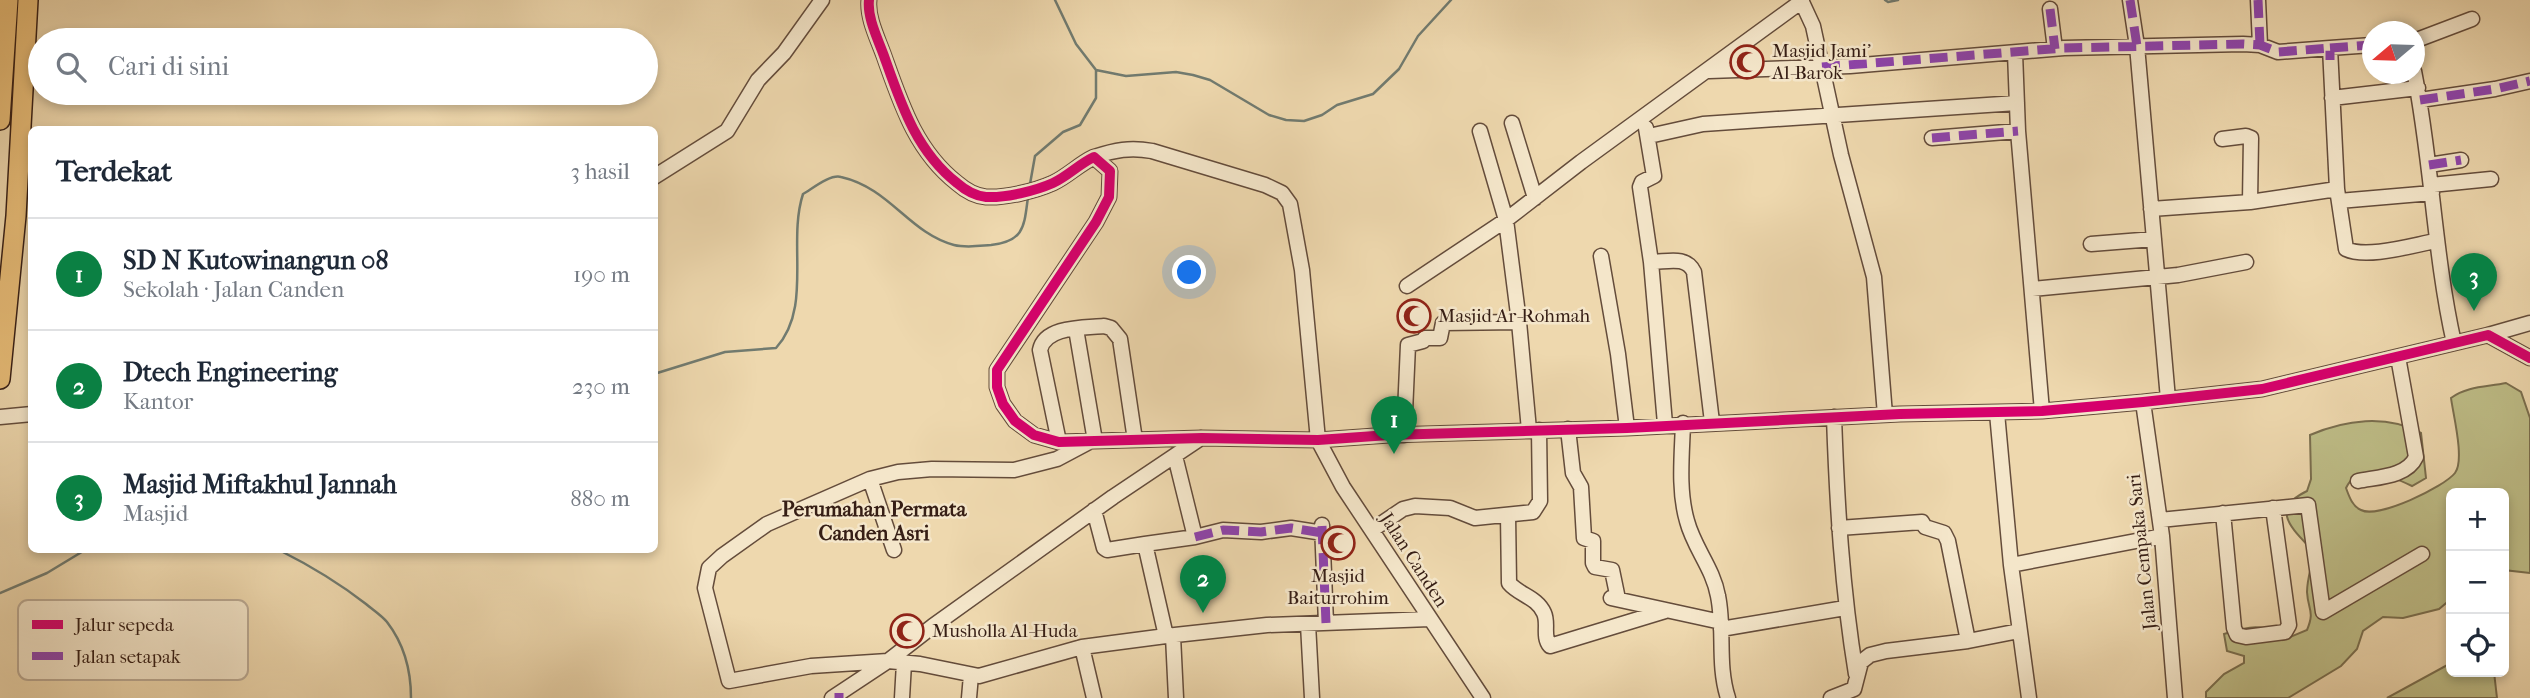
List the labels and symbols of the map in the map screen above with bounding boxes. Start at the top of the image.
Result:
north arrow [2362,21,2425,84]
place label: Masjid Jami' Al-Barok [1771,40,1871,84]
mosque icon: Masjid Jami' Al-Barok [1728,43,1766,81]
pin: 3 [2451,253,2497,311]
your location [1172,255,1206,289]
mosque icon: Masjid Ar-Rohmah [1395,297,1433,335]
place label: Masjid Ar-Rohmah [1438,305,1591,327]
pin: 1 [1371,396,1417,454]
street label: Jalan Cempaka Sari [2123,473,2161,633]
district label: Perumahan Permata Canden Asri [782,497,968,545]
street label: Jalan Canden [1374,507,1453,611]
mosque icon: Masjid Baiturrohim [1319,524,1357,562]
pin: 2 [1180,555,1226,613]
place label: Masjid Baiturrohim [1287,565,1389,609]
legend [18,600,248,680]
mosque icon: Musholla Al-Huda [888,612,926,650]
text: Jalur sepeda [73,614,174,636]
place label: Musholla Al-Huda [932,620,1078,642]
text: Jalan setapak [73,646,181,668]

